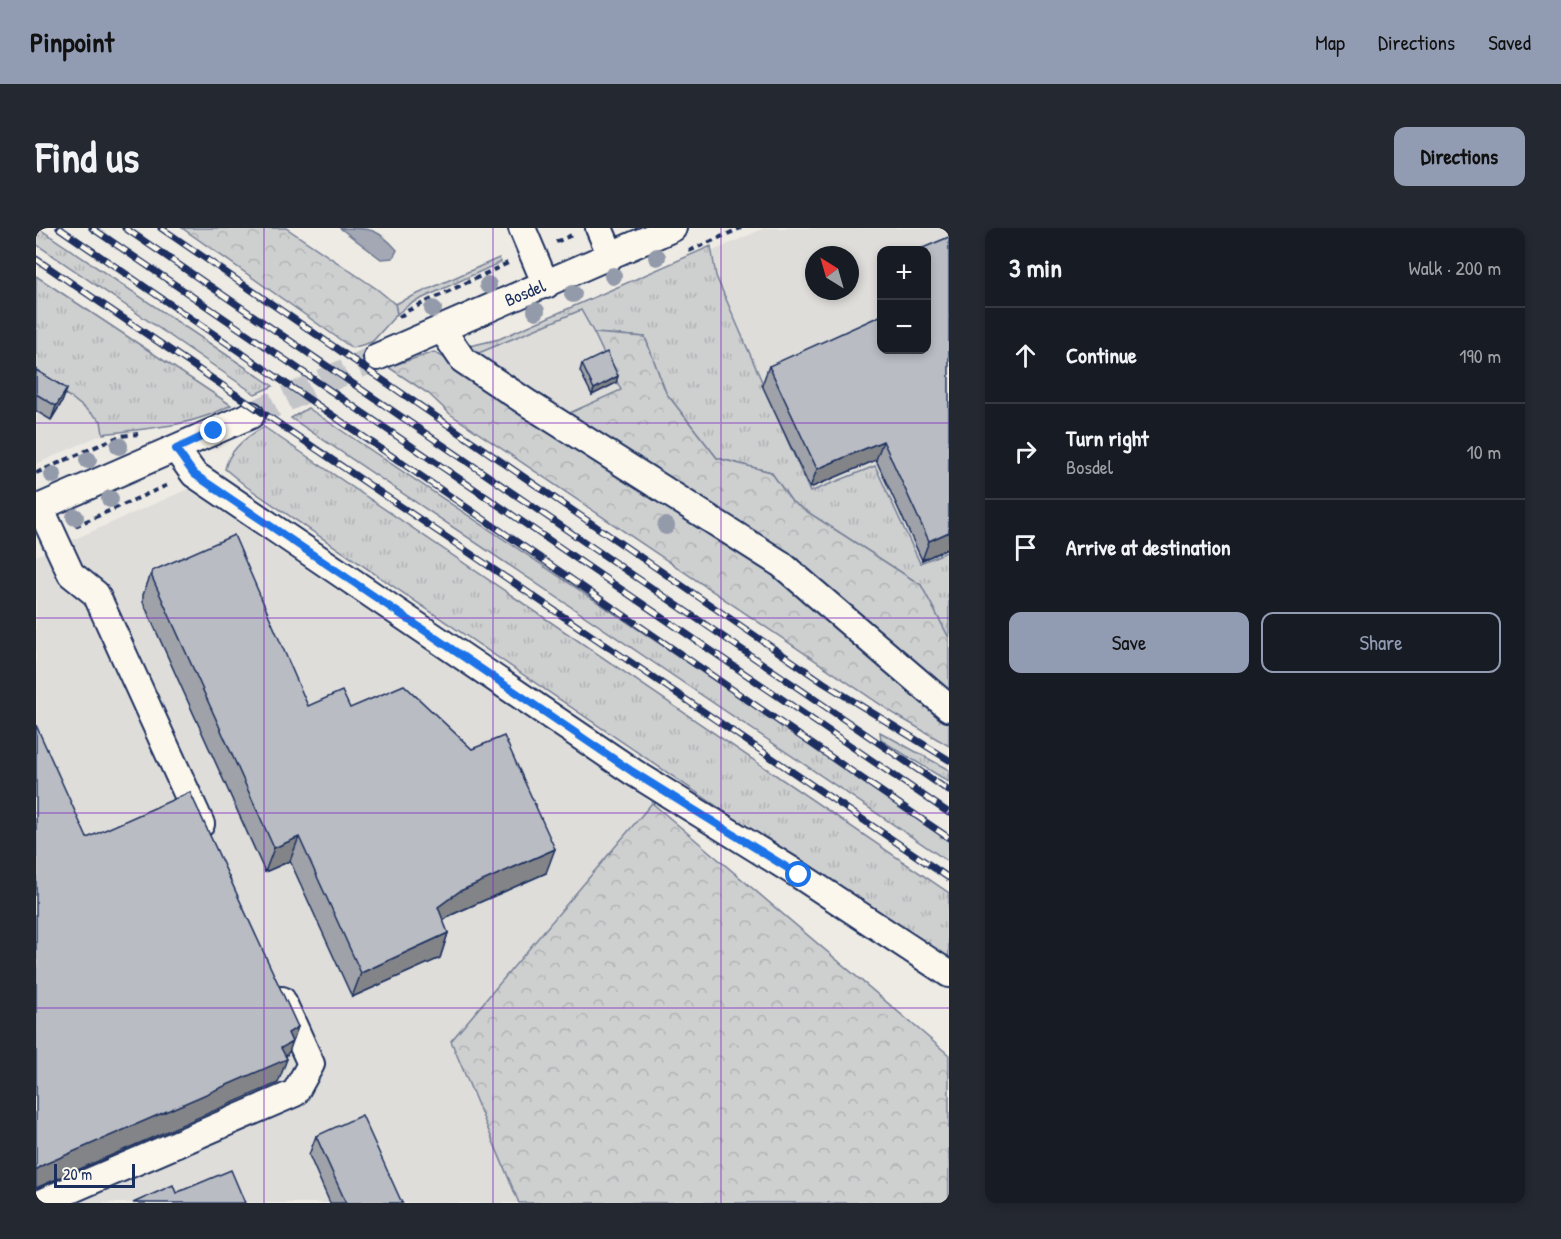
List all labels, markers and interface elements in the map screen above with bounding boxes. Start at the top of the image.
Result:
text: Pinpoint [30,23,114,61]
text: Map [1315,28,1345,57]
text: Directions [1378,28,1455,57]
text: Saved [1488,28,1531,57]
button: Directions [1394,127,1525,186]
text: Find us [36,128,139,185]
north arrow [805,246,859,300]
map controls [877,246,931,354]
button: + [877,246,931,300]
text: 3 min [1009,250,1062,285]
text: Walk · 200 m [1409,254,1501,281]
street label: Bosdel [500,273,549,312]
button: − [877,300,931,354]
icon: ahead [1009,339,1042,372]
text: Continue [1066,340,1137,370]
text: 190 m [1459,342,1501,369]
route end [200,417,226,443]
text: Turn right [1066,423,1149,453]
icon: right [1009,435,1042,468]
text: 10 m [1467,438,1501,465]
text: Bosdel [1066,453,1113,480]
icon: arrive [1009,531,1042,564]
text: Arrive at destination [1066,532,1231,562]
button: Save [1009,612,1249,673]
button: Share [1261,612,1501,673]
route start [785,861,811,887]
scale bar [54,1161,135,1188]
text: 20 m [63,1163,92,1185]

